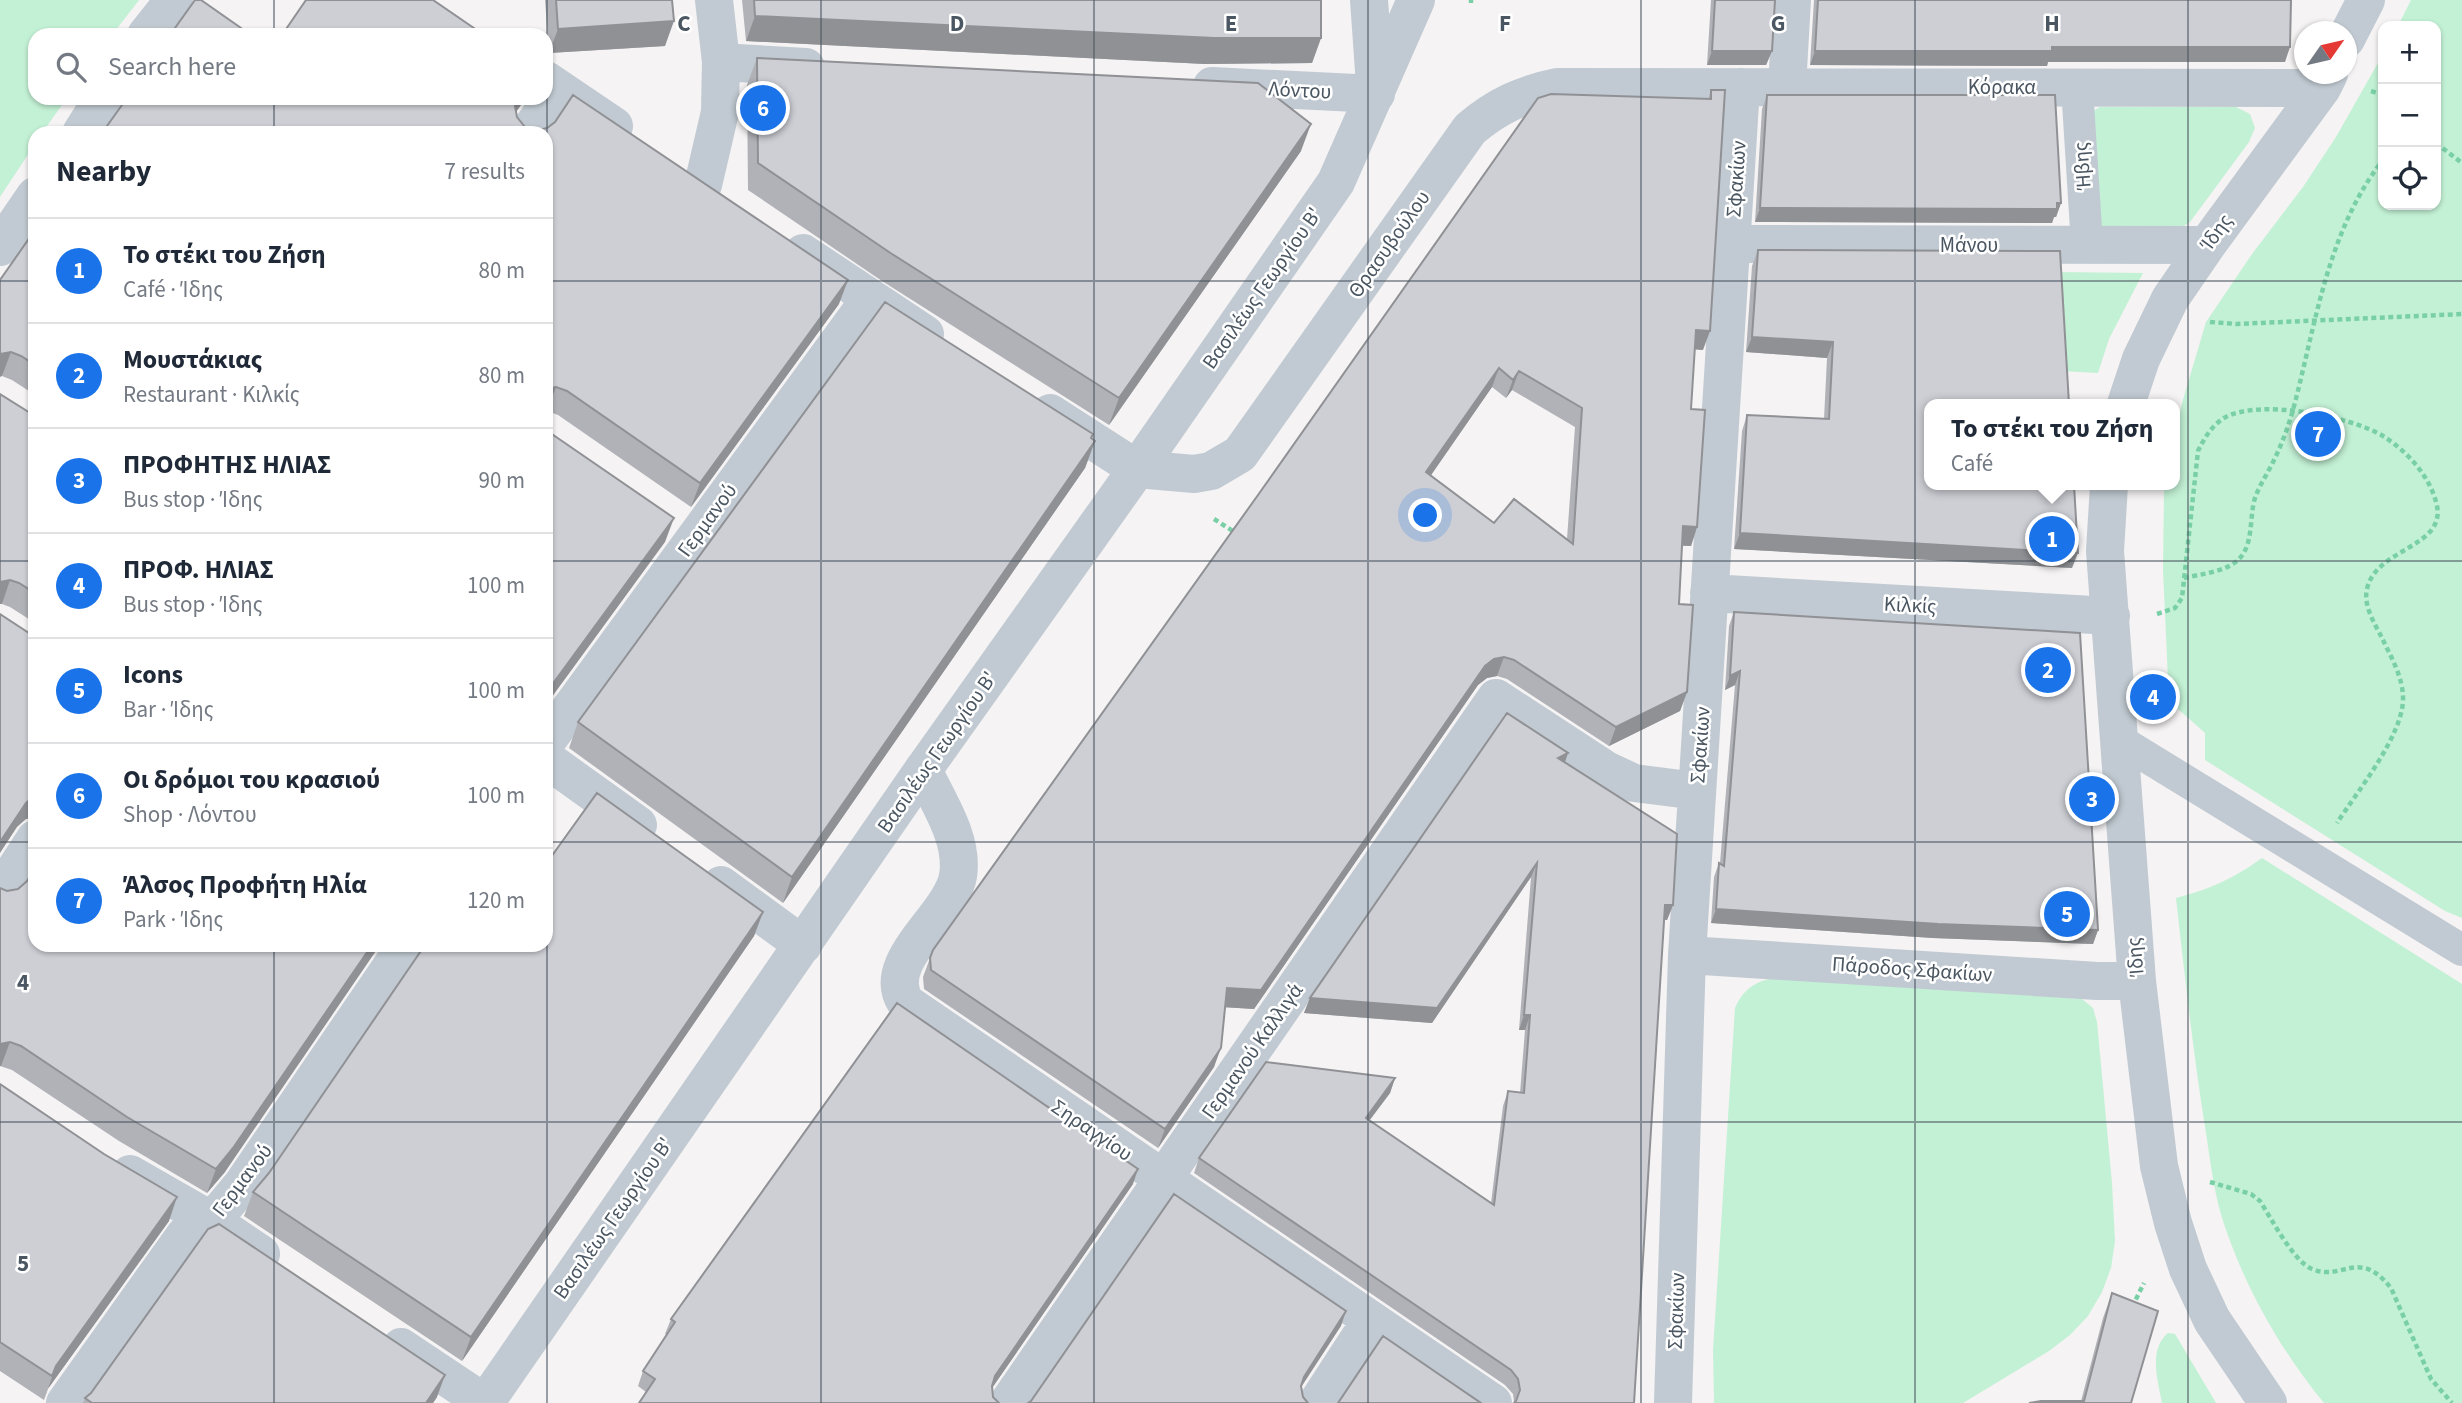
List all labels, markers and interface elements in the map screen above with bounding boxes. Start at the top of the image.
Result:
text: C [677,7,691,40]
text: D [950,7,964,40]
text: E [1225,7,1237,40]
text: F [1499,7,1511,40]
text: G [1771,7,1785,40]
text: H [2044,7,2060,40]
north arrow [2294,21,2357,84]
map controls [2378,21,2441,210]
button: + [2378,21,2441,84]
search box [28,28,553,105]
icon: search [52,48,90,86]
text: Search here [108,48,236,85]
street label: Κόρακα [1968,72,2036,102]
street label: Λόντου [1268,73,1332,107]
pin: 6 [740,82,786,134]
button: − [2378,84,2441,147]
street label: Σφακίων [1718,140,1754,218]
street label: Ήβης [2065,141,2099,192]
button: locate [2378,147,2441,210]
text: Nearby [56,150,151,193]
text: 7 results [445,155,525,188]
street label: Θρασυβούλου [1341,184,1437,304]
street label: Βασιλέως Γεωργίου Β' [1195,201,1329,375]
street label: Ίδης [2192,207,2240,257]
street label: Μάνου [1940,230,1998,260]
text: Το στέκι του Ζήση [123,236,326,273]
text: 1 [73,254,85,287]
text: 80 m [478,254,525,287]
text: Café · Ίδης [123,273,223,306]
text: Μουστάκιας [123,341,262,378]
text: 2 [73,359,85,392]
text: 80 m [478,359,525,392]
text: Restaurant · Κιλκίς [123,378,300,411]
popup [1924,399,2180,490]
pin: 7 [2295,408,2341,460]
text: Το στέκι του Ζήση [1951,410,2153,447]
text: ΠΡΟΦΗΤΗΣ ΗΛΙΑΣ [123,446,331,483]
text: Café [1951,447,1993,480]
text: 3 [73,464,85,497]
text: 90 m [478,464,525,497]
street label: Γερμανού [670,477,744,563]
text: Bus stop · Ίδης [123,483,263,516]
your location [1408,498,1442,532]
pin: 1 [2029,513,2075,565]
text: ΠΡΟΦ. ΗΛΙΑΣ [123,551,274,588]
text: 4 [73,569,85,602]
text: 100 m [467,569,525,602]
text: Bus stop · Ίδης [123,588,263,621]
street label: Κιλκίς [1883,589,1937,621]
pin: 2 [2025,644,2071,696]
text: Icons [123,656,183,693]
street label: Βασιλέως Γεωργίου Β' [870,665,1004,839]
pin: 4 [2130,671,2176,723]
text: 5 [73,674,85,707]
text: 100 m [467,674,525,707]
text: Bar · Ίδης [123,693,214,726]
street label: Σφακίων [1682,706,1718,784]
text: Οι δρόμοι του κρασιού [123,761,380,798]
pin: 3 [2069,773,2115,825]
text: 6 [73,779,85,812]
text: 100 m [467,779,525,812]
text: Shop · Λόντου [123,798,257,831]
text: Άλσος Προφήτη Ηλία [123,866,367,903]
text: 7 [73,884,85,917]
text: 120 m [467,884,525,917]
pin: 5 [2044,888,2090,940]
text: Park · Ίδης [123,903,224,936]
street label: Ίδης [2118,936,2152,979]
street label: Πάροδος Σφακίων [1831,948,1993,990]
text: 4 [17,966,29,999]
street label: Γερμανού Καλλιγά [1194,977,1310,1125]
street label: Σηραγγίου [1045,1092,1139,1168]
street label: Βασιλέως Γεωργίου Β' [546,1131,680,1305]
street label: Γερμανού [205,1137,279,1223]
text: 5 [17,1247,29,1280]
street label: Σφακίων [1660,1272,1692,1350]

